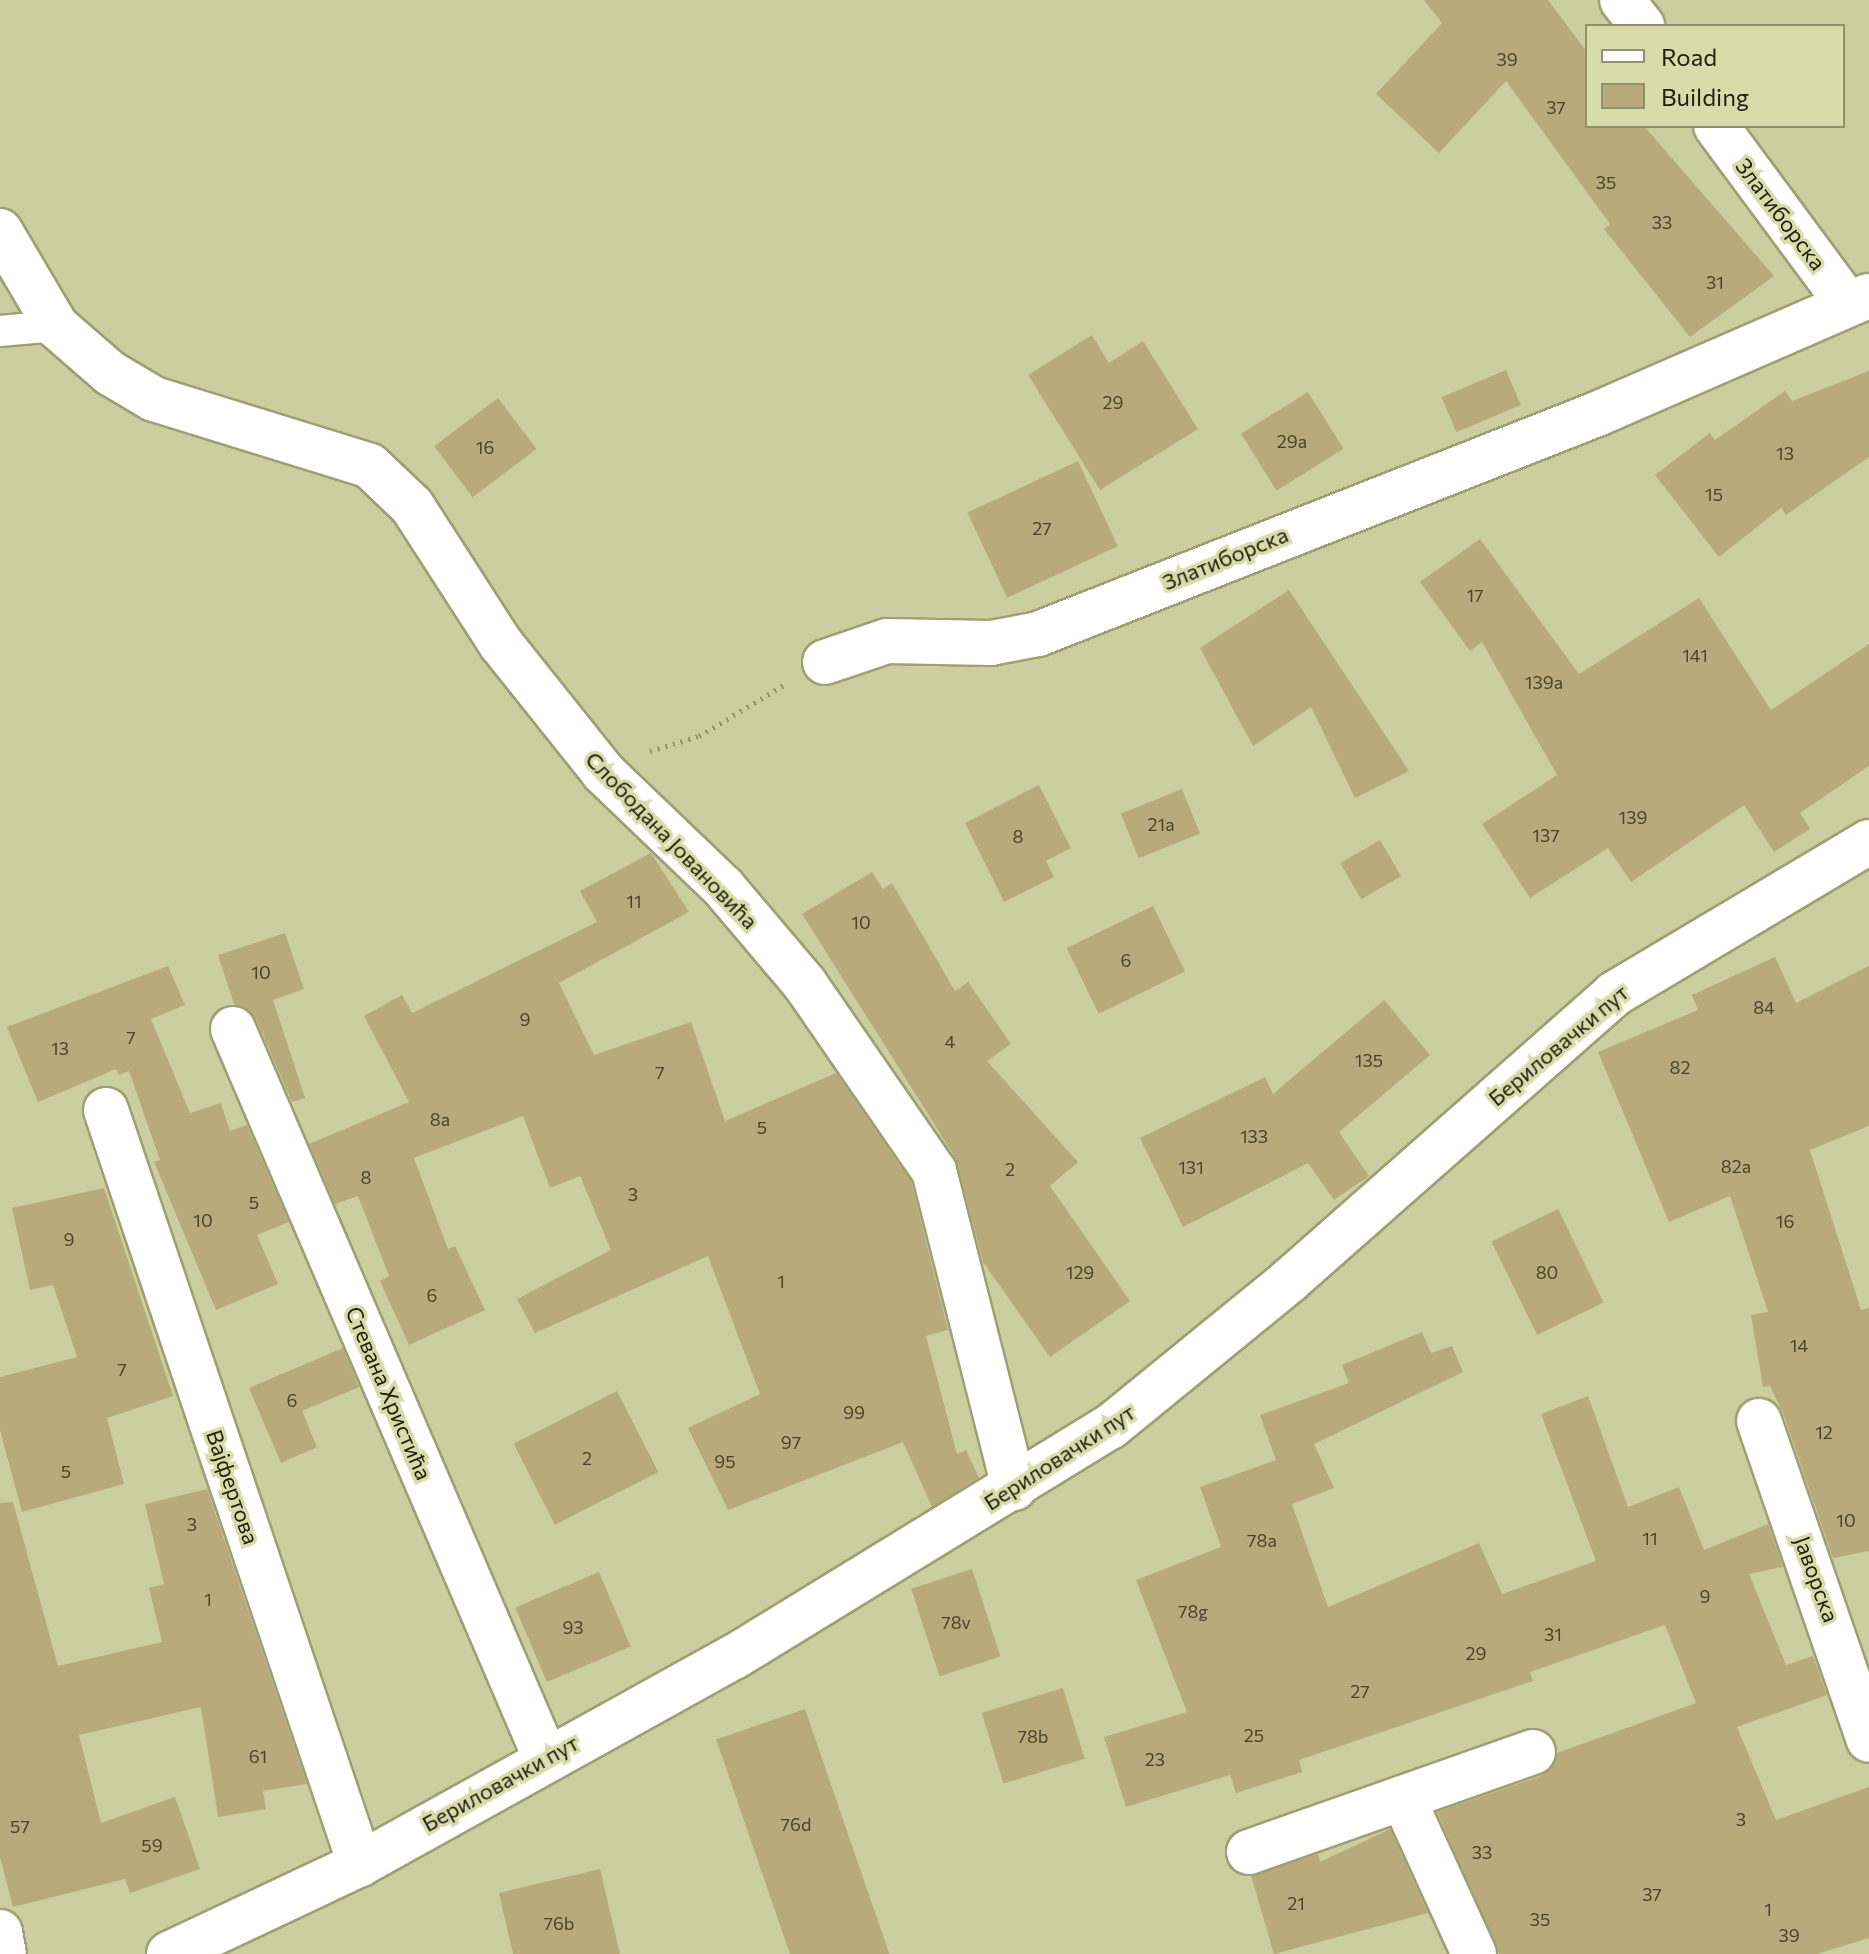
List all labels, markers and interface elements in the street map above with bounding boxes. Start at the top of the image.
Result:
legend [1585,24,1845,128]
text: Road [1661,42,1717,71]
house number: 39 [1496,48,1518,70]
text: Building [1661,82,1749,111]
house number: 37 [1546,96,1566,118]
street label: Златиборска [1730,153,1832,275]
house number: 35 [1596,171,1616,193]
house number: 33 [1652,211,1672,233]
house number: 31 [1706,271,1724,293]
house number: 29 [1103,391,1123,413]
house number: 29a [1277,430,1307,452]
house number: 16 [476,436,494,458]
house number: 13 [1776,442,1794,464]
house number: 15 [1705,483,1723,505]
house number: 27 [1032,517,1052,539]
street label: Златиборска [1158,521,1292,595]
house number: 17 [1466,584,1484,606]
house number: 141 [1682,644,1708,666]
house number: 139a [1525,671,1563,693]
street label: Слободана Јовановића [580,746,764,934]
house number: 139 [1619,806,1647,828]
house number: 21a [1147,813,1175,835]
house number: 137 [1532,824,1560,846]
house number: 8 [1013,825,1023,847]
house number: 11 [626,890,642,912]
house number: 10 [851,911,871,933]
house number: 6 [1121,949,1131,971]
house number: 10 [251,961,271,983]
street label: Бериловачки пут [1483,979,1633,1111]
house number: 84 [1753,996,1775,1018]
house number: 9 [520,1008,530,1030]
house number: 7 [126,1026,136,1048]
house number: 4 [945,1030,955,1052]
house number: 13 [51,1037,69,1059]
house number: 135 [1355,1049,1383,1071]
house number: 82 [1670,1056,1690,1078]
house number: 7 [655,1061,665,1083]
house number: 8a [430,1108,450,1130]
house number: 5 [757,1116,767,1138]
house number: 133 [1240,1125,1268,1147]
house number: 82a [1721,1155,1751,1177]
house number: 131 [1178,1156,1204,1178]
house number: 2 [1005,1158,1015,1180]
house number: 8 [361,1166,371,1188]
house number: 3 [628,1183,638,1205]
house number: 5 [249,1191,259,1213]
house number: 10 [193,1209,213,1231]
house number: 16 [1776,1210,1794,1232]
house number: 9 [64,1228,74,1250]
house number: 129 [1066,1261,1094,1283]
house number: 80 [1536,1261,1558,1283]
house number: 1 [777,1270,785,1292]
house number: 6 [427,1284,437,1306]
street label: Стевана Христића [341,1302,437,1484]
house number: 14 [1790,1334,1808,1356]
house number: 7 [117,1358,127,1380]
house number: 6 [287,1389,297,1411]
street label: Бериловачки пут [979,1398,1139,1516]
house number: 99 [843,1401,865,1423]
house number: 12 [1815,1421,1833,1443]
street label: Вајфертова [201,1426,265,1548]
house number: 97 [781,1431,801,1453]
house number: 2 [582,1447,592,1469]
house number: 95 [714,1450,736,1472]
house number: 5 [61,1460,71,1482]
house number: 10 [1836,1509,1856,1531]
house number: 3 [187,1513,197,1535]
house number: 11 [1642,1527,1658,1549]
house number: 78a [1247,1529,1277,1551]
street label: Јаворска [1789,1532,1845,1626]
house number: 9 [1700,1585,1710,1607]
house number: 1 [204,1588,212,1610]
house number: 78g [1178,1600,1208,1622]
house number: 78v [941,1611,971,1633]
house number: 93 [562,1616,584,1638]
house number: 31 [1544,1623,1562,1645]
house number: 29 [1466,1642,1486,1664]
house number: 27 [1350,1680,1370,1702]
house number: 25 [1244,1724,1264,1746]
house number: 78b [1017,1725,1049,1747]
street label: Бериловачки пут [417,1729,583,1837]
house number: 61 [249,1745,267,1767]
house number: 23 [1145,1748,1165,1770]
house number: 3 [1736,1808,1746,1830]
house number: 76d [781,1813,811,1835]
house number: 57 [10,1815,30,1837]
house number: 59 [141,1834,163,1856]
house number: 33 [1472,1841,1492,1863]
house number: 37 [1642,1883,1662,1905]
house number: 21 [1287,1892,1305,1914]
house number: 1 [1764,1898,1772,1920]
house number: 35 [1530,1908,1550,1930]
house number: 76b [543,1912,575,1934]
house number: 39 [1778,1924,1800,1946]

